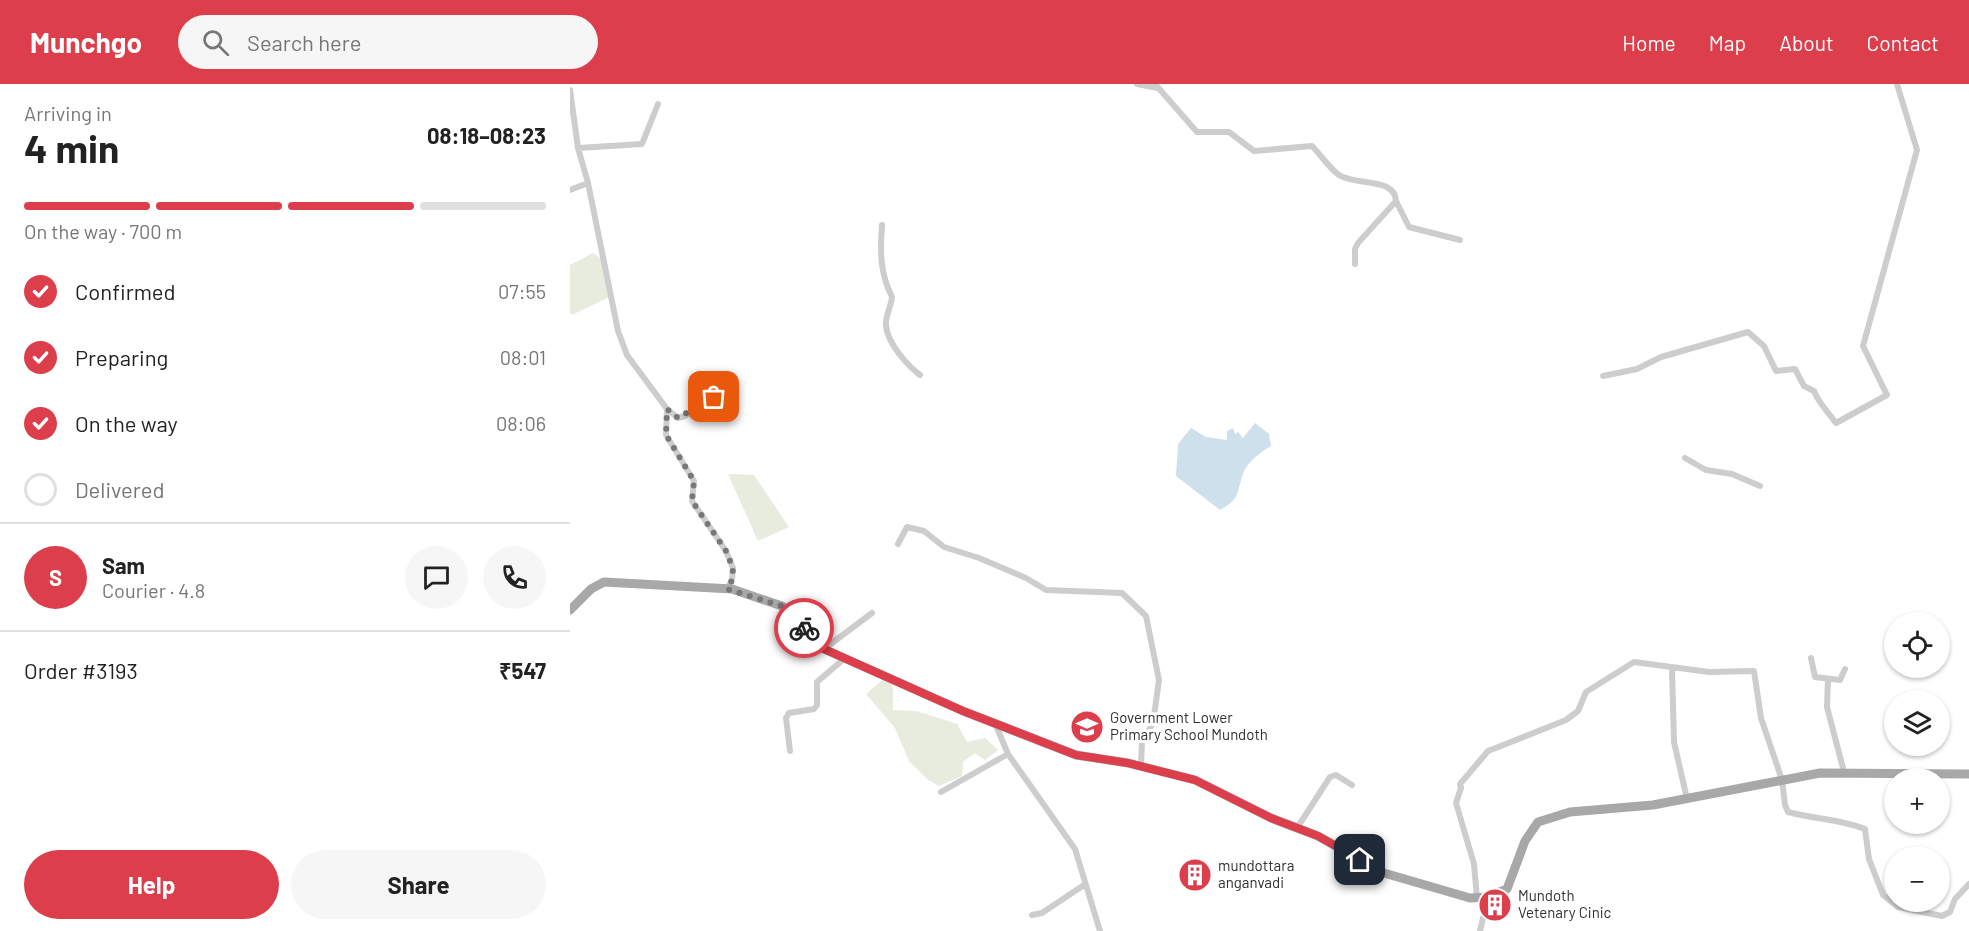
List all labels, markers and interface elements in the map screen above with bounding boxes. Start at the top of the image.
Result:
search box [178,15,598,69]
text: Munchgo [30,25,142,59]
icon: search [199,26,232,59]
text: Search here [247,29,361,55]
text: Home [1622,30,1676,55]
text: Map [1709,30,1746,55]
text: About [1779,30,1834,55]
text: Contact [1867,30,1939,55]
text: Arriving in [24,101,112,125]
text: 08:18–08:23 [427,122,546,148]
text: 4 min [24,124,119,171]
text: On the way · 700 m [24,219,182,243]
icon: check [24,275,57,308]
text: Confirmed [75,278,175,304]
text: 07:55 [498,279,546,303]
icon: check [24,341,57,374]
text: Preparing [75,344,168,370]
text: 08:01 [500,345,546,369]
pin [688,371,739,422]
icon: bag [697,380,730,413]
icon: check [24,407,57,440]
text: On the way [75,410,178,436]
text: 08:06 [496,411,546,435]
text: Delivered [75,476,164,502]
button: chat [405,546,468,609]
button: phone [483,546,546,609]
text: Sam [102,552,145,578]
text: S [49,564,62,590]
text: Courier · 4.8 [102,578,205,602]
courier [774,598,834,658]
icon: bike [788,612,821,645]
map controls [1884,612,1950,912]
button: locate [1884,612,1950,678]
text: Order #3193 [24,657,138,683]
text: ₹547 [499,657,546,683]
button: layers [1884,690,1950,756]
place label: Government Lower Primary School Mundoth [1110,708,1268,743]
school or university icon: Government Lower Primary School Mundoth [1069,709,1105,745]
button: + [1884,768,1950,834]
pin [1334,834,1385,885]
icon: home [1343,843,1376,876]
button: − [1884,846,1950,912]
button: Help [24,850,279,919]
button: Share [291,850,546,919]
place label: mundottara anganvadi [1218,856,1294,891]
building icon: mundottara anganvadi [1177,857,1213,893]
place label: Mundoth Vetenary Cinic [1518,886,1612,921]
building icon: Mundoth Vetenary Cinic [1477,887,1513,923]

